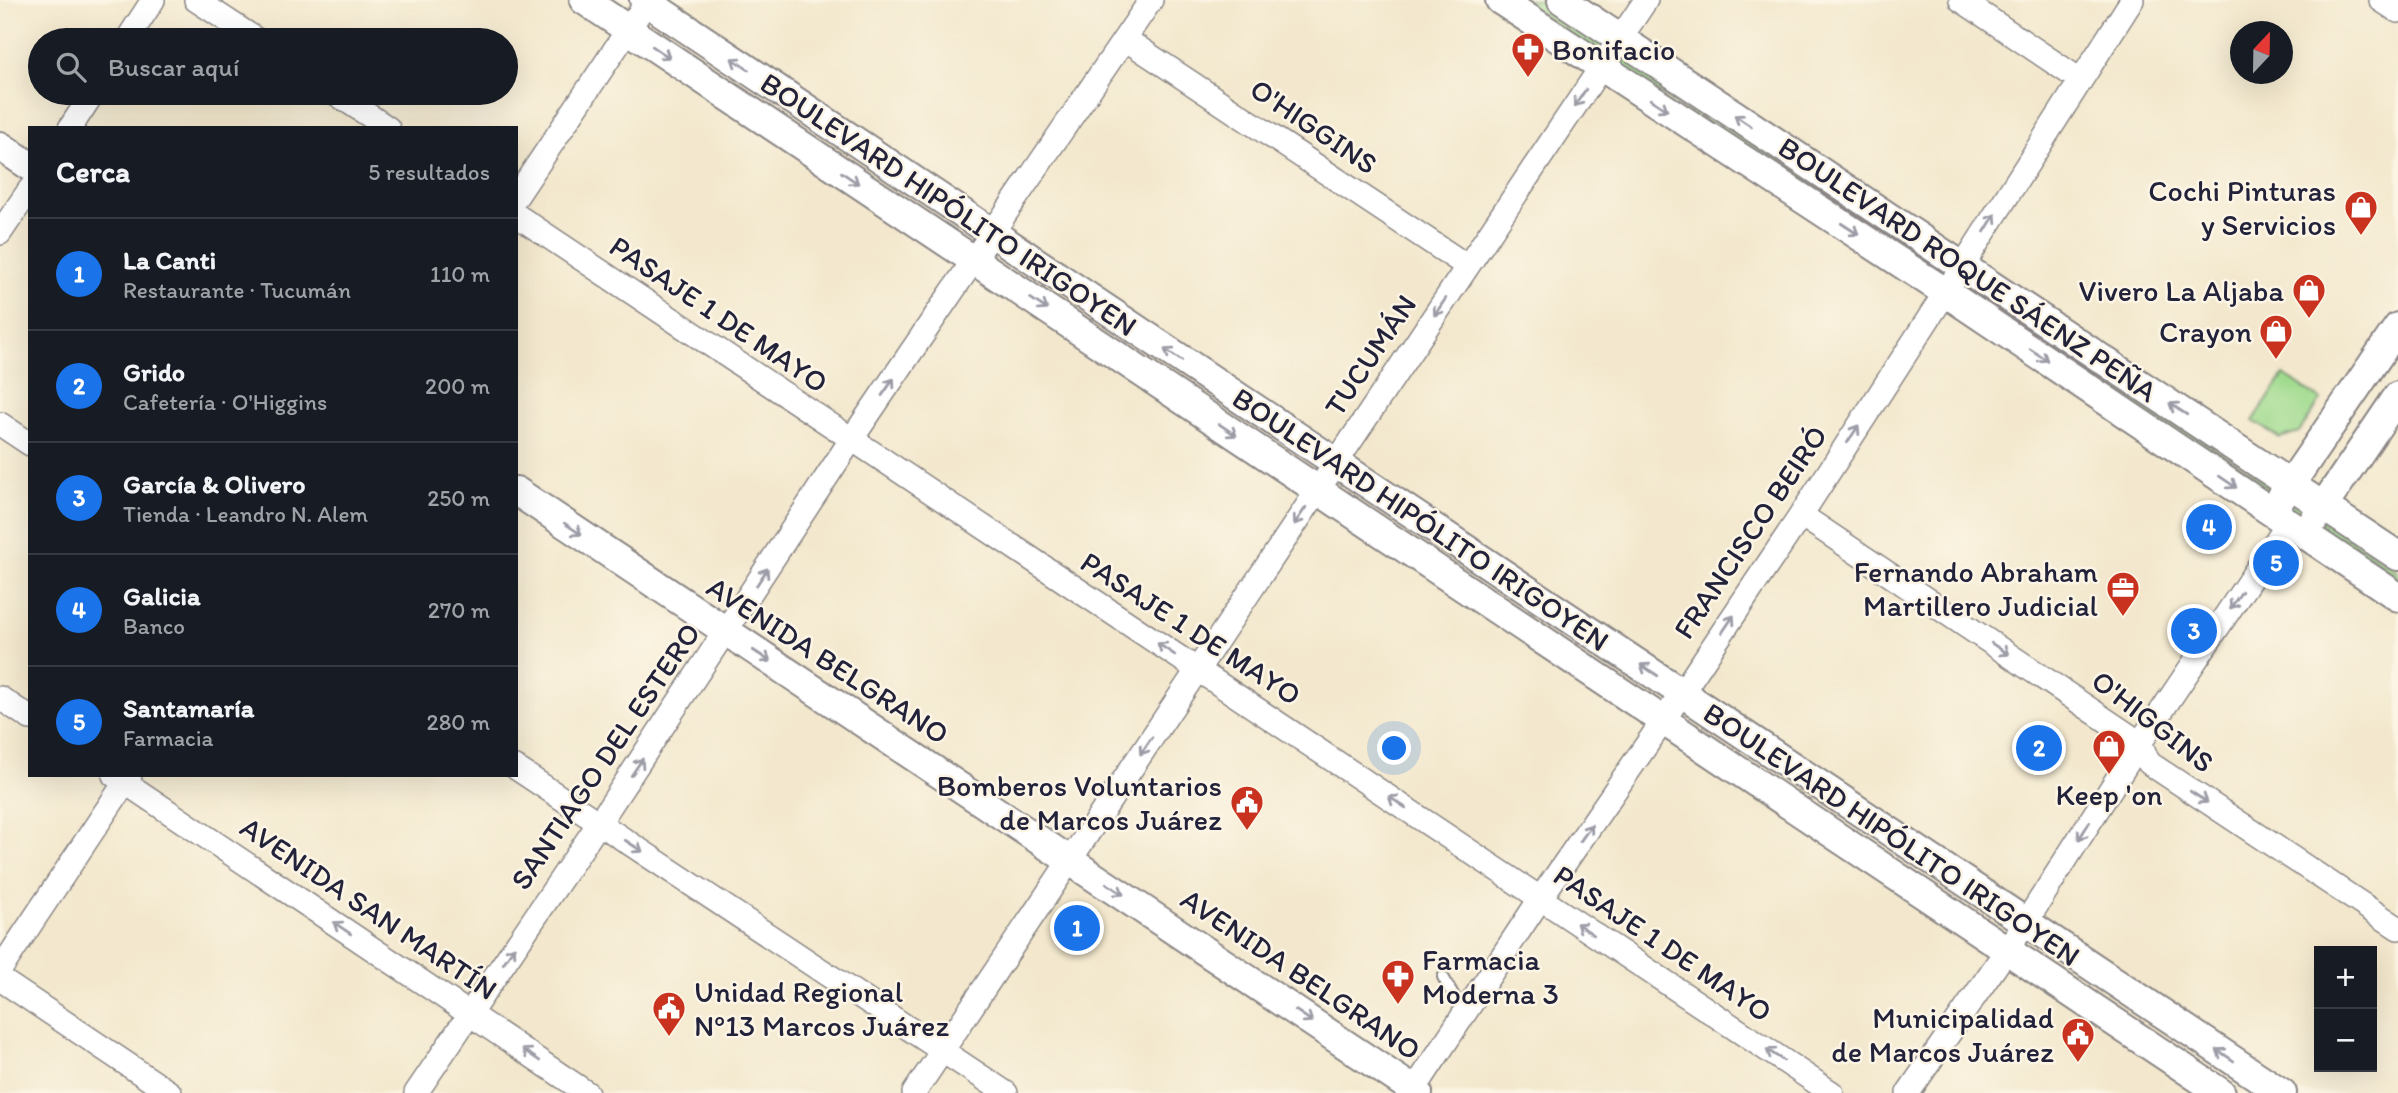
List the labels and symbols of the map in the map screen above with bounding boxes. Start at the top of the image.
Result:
north arrow [2230,21,2293,84]
pharmacy icon: Bonifacio [1509,30,1547,79]
place label: Bonifacio [1552,31,1675,68]
one-way arrow [651,44,670,59]
one-way arrow [731,57,750,71]
street label: BOULEVARD HIPÓLITO IRIGOYEN [754,64,1144,344]
street label: O'HIGGINS [1243,70,1385,182]
one-way arrow [1573,87,1587,107]
one-way arrow [1649,98,1668,112]
one-way arrow [1734,114,1754,128]
street label: BOULEVARD ROQUE SÁENZ PEÑA [1772,128,2164,410]
one-way arrow [840,170,859,185]
place label: Cochi Pinturas y Servicios [2148,172,2336,243]
shop icon: Cochi Pinturas y Servicios [2342,188,2380,237]
one-way arrow [1984,213,1998,233]
one-way arrow [1839,222,1859,236]
street label: PASAJE 1 DE MAYO [603,227,835,401]
shop icon: Vivero La Aljaba [2290,271,2328,320]
place label: Vivero La Aljaba [2079,272,2284,309]
street label: TUCUMÁN [1316,287,1424,423]
one-way arrow [1029,297,1048,311]
one-way arrow [1433,297,1447,316]
shop icon: Crayon [2257,312,2295,361]
place label: Crayon [2159,313,2252,350]
one-way arrow [1164,347,1183,362]
one-way arrow [2029,348,2048,362]
one-way arrow [880,378,895,397]
street label: BOULEVARD HIPÓLITO IRIGOYEN [1226,379,1616,659]
one-way arrow [2169,402,2188,416]
street label: FRANCISCO BEIRÓ [1665,418,1835,646]
one-way arrow [1218,424,1238,438]
one-way arrow [1846,425,1860,444]
one-way arrow [2218,475,2237,489]
pin: 4 [2186,501,2232,553]
one-way arrow [1293,506,1307,526]
one-way arrow [563,522,582,537]
pin: 5 [2253,537,2299,589]
street label: PASAJE 1 DE MAYO [1074,543,1308,713]
place label: Fernando Abraham Martillero Judicial [1854,553,2099,624]
street label: AVENIDA BELGRANO [700,568,956,752]
one-way arrow [756,568,770,588]
office icon: Fernando Abraham Martillero Judicial [2104,569,2142,618]
one-way arrow [2229,590,2243,609]
pin: 3 [2171,605,2217,657]
street label: SANTIAGO DEL ESTERO [502,615,708,897]
one-way arrow [1720,615,1735,634]
one-way arrow [1157,642,1177,656]
one-way arrow [1989,642,2009,656]
one-way arrow [751,650,771,664]
one-way arrow [1640,662,1659,677]
street label: O'HIGGINS [2084,662,2222,780]
street label: BOULEVARD HIPÓLITO IRIGOYEN [1697,694,2087,974]
pin: 2 [2016,722,2062,774]
shop icon: Keep 'on [2090,727,2128,776]
your location [1377,731,1411,765]
one-way arrow [1139,736,1153,755]
one-way arrow [630,758,644,777]
place label: Bomberos Voluntarios de Marcos Juárez [937,767,1222,838]
place label: Keep 'on [2055,776,2163,813]
public building icon: Bomberos Voluntarios de Marcos Juárez [1228,783,1266,832]
one-way arrow [2189,790,2209,804]
one-way arrow [1388,795,1407,809]
street label: AVENIDA SAN MARTÍN [234,808,504,1008]
one-way arrow [2077,821,2091,840]
one-way arrow [1579,824,1593,843]
one-way arrow [624,839,643,854]
street label: PASAJE 1 DE MAYO [1547,856,1779,1030]
street label: AVENIDA BELGRANO [1174,880,1428,1068]
one-way arrow [1105,882,1125,896]
pin: 1 [1054,902,1100,954]
one-way arrow [333,921,352,935]
one-way arrow [1576,922,1596,936]
place label: Farmacia Moderna 3 [1422,941,1559,1012]
one-way arrow [502,946,516,965]
pharmacy icon: Farmacia Moderna 3 [1379,957,1417,1006]
place label: Unidad Regional Nº13 Marcos Juárez [694,973,949,1044]
public building icon: Unidad Regional Nº13 Marcos Juárez [650,989,688,1038]
place label: Municipalidad de Marcos Juárez [1831,999,2054,1070]
one-way arrow [1294,1009,1313,1023]
public building icon: Municipalidad de Marcos Juárez [2059,1015,2097,1064]
one-way arrow [522,1048,541,1062]
one-way arrow [1766,1048,1785,1062]
one-way arrow [2216,1048,2235,1062]

